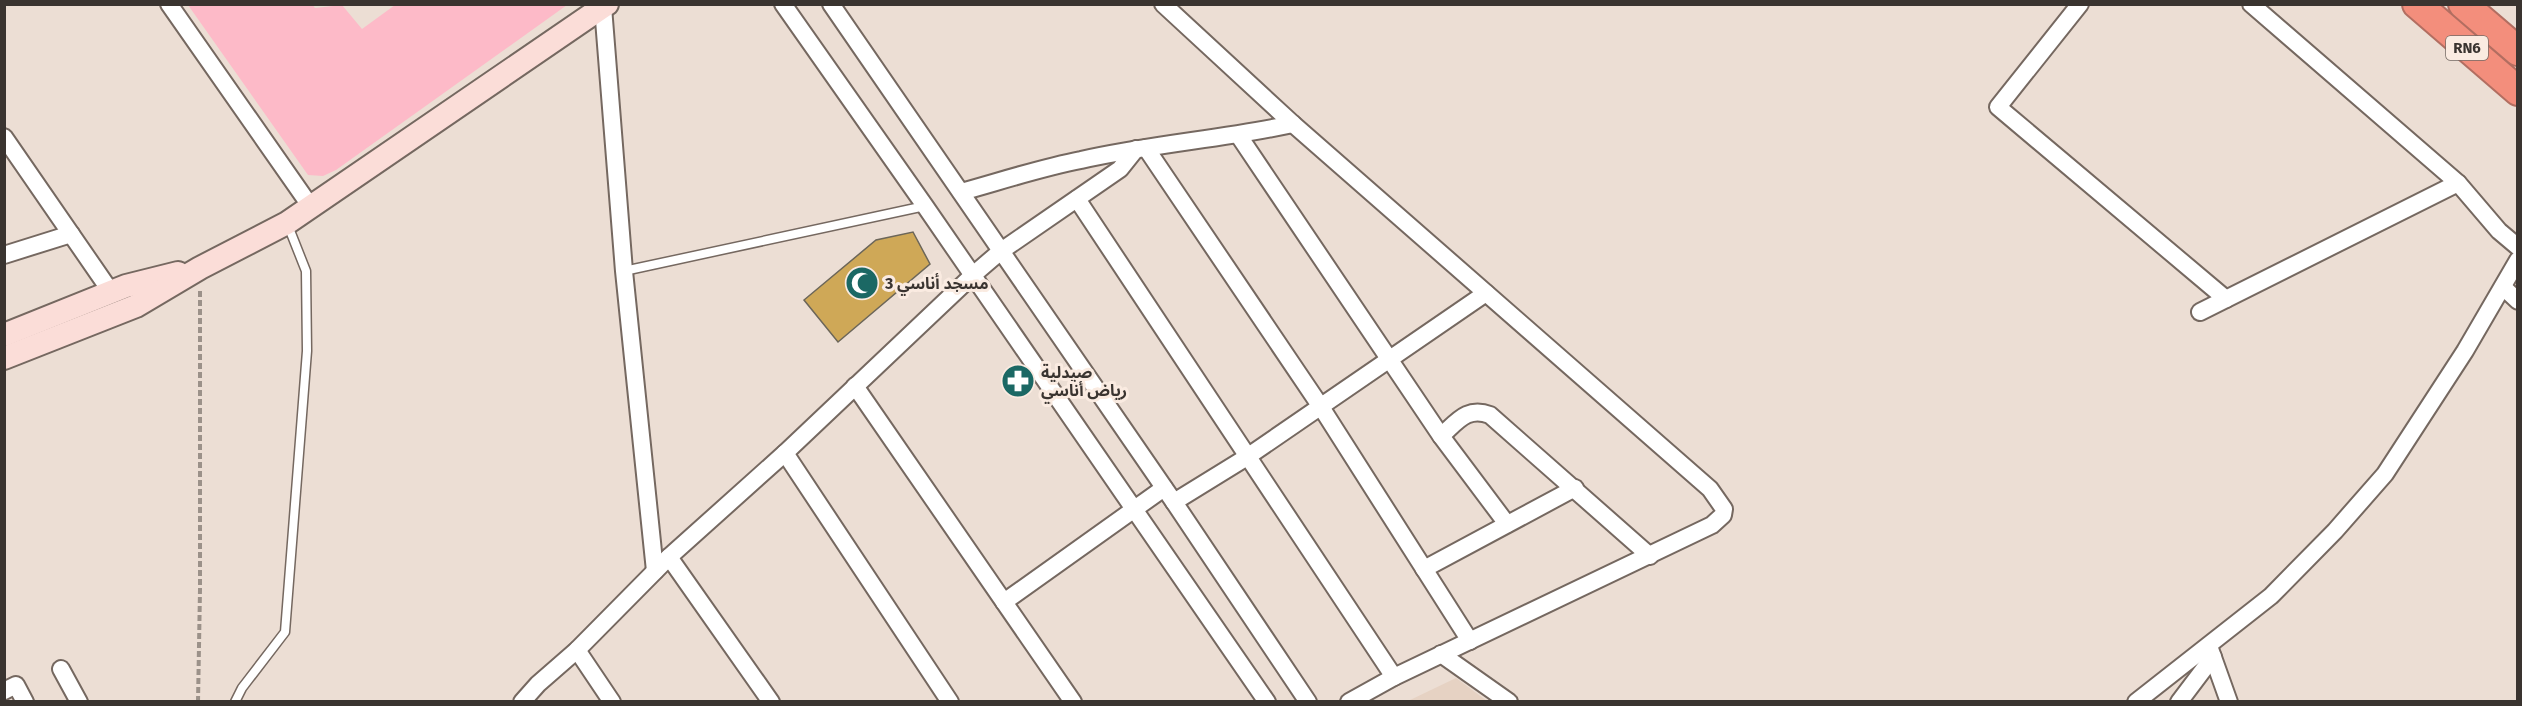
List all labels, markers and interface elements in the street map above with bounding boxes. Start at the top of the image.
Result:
road number: RN6 [2446,36,2488,60]
mosque icon: مسجد أناسي 3 [844,265,880,301]
place label: مسجد أناسي 3 [884,273,989,296]
pharmacy icon: صيدلية رياض أناسي [1000,363,1036,399]
place label: صيدلية رياض أناسي [1041,363,1127,403]

